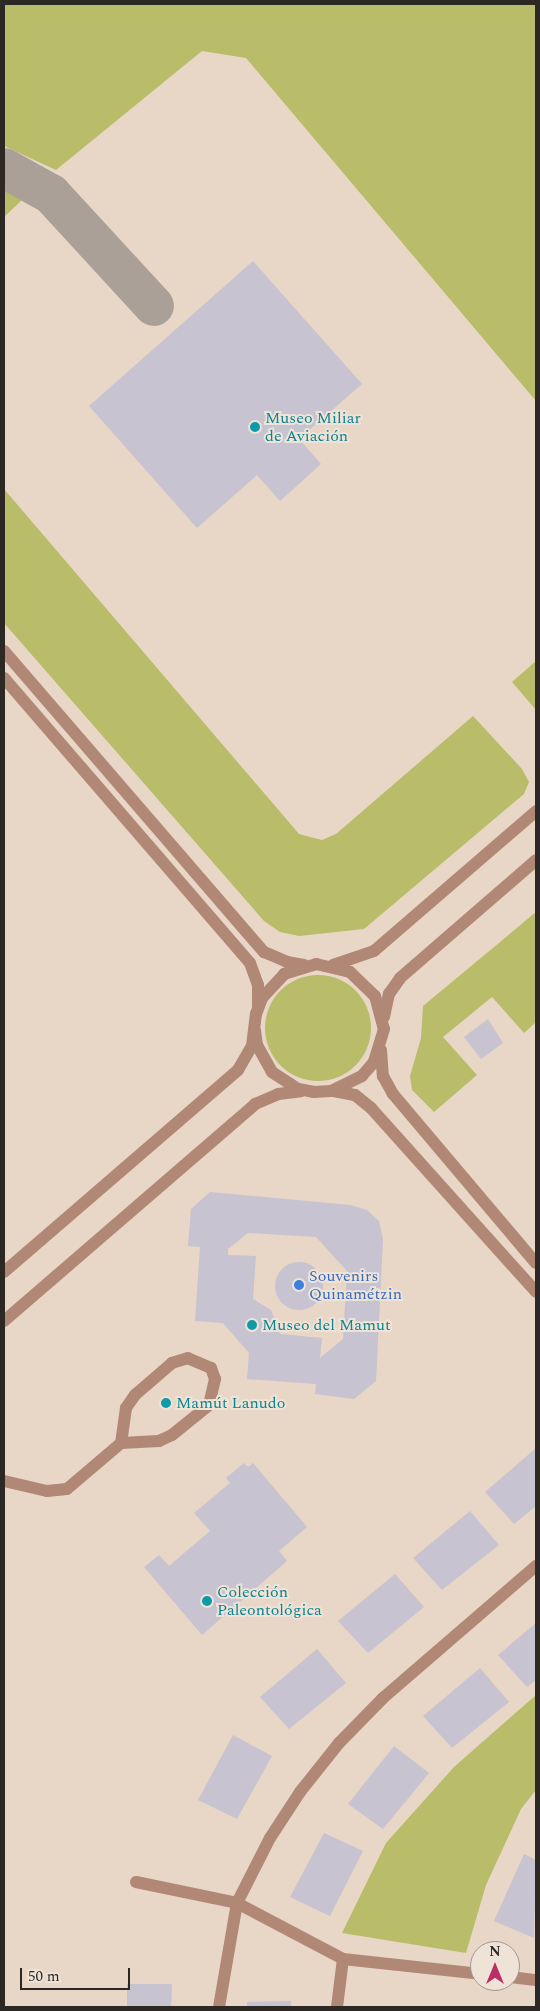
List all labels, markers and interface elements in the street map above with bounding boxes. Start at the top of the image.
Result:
place label: Museo Miliar de Aviación [265,408,361,446]
marker: Museo Miliar de Aviación [249,421,261,433]
place label: Souvenirs Quinamétzin [309,1266,402,1304]
marker: Souvenirs Quinamétzin [293,1279,305,1291]
place label: Museo del Mamut [262,1315,391,1335]
marker: Museo del Mamut [246,1319,258,1331]
place label: Mamút Lanudo [176,1393,285,1413]
marker: Mamút Lanudo [160,1397,172,1409]
place label: Colección Paleontológica [217,1582,322,1620]
marker: Colección Paleontológica [201,1595,213,1607]
north arrow [470,1941,520,1991]
text: N [489,1941,501,1962]
scale bar [22,1958,132,1990]
text: 50 m [28,1965,60,1988]

